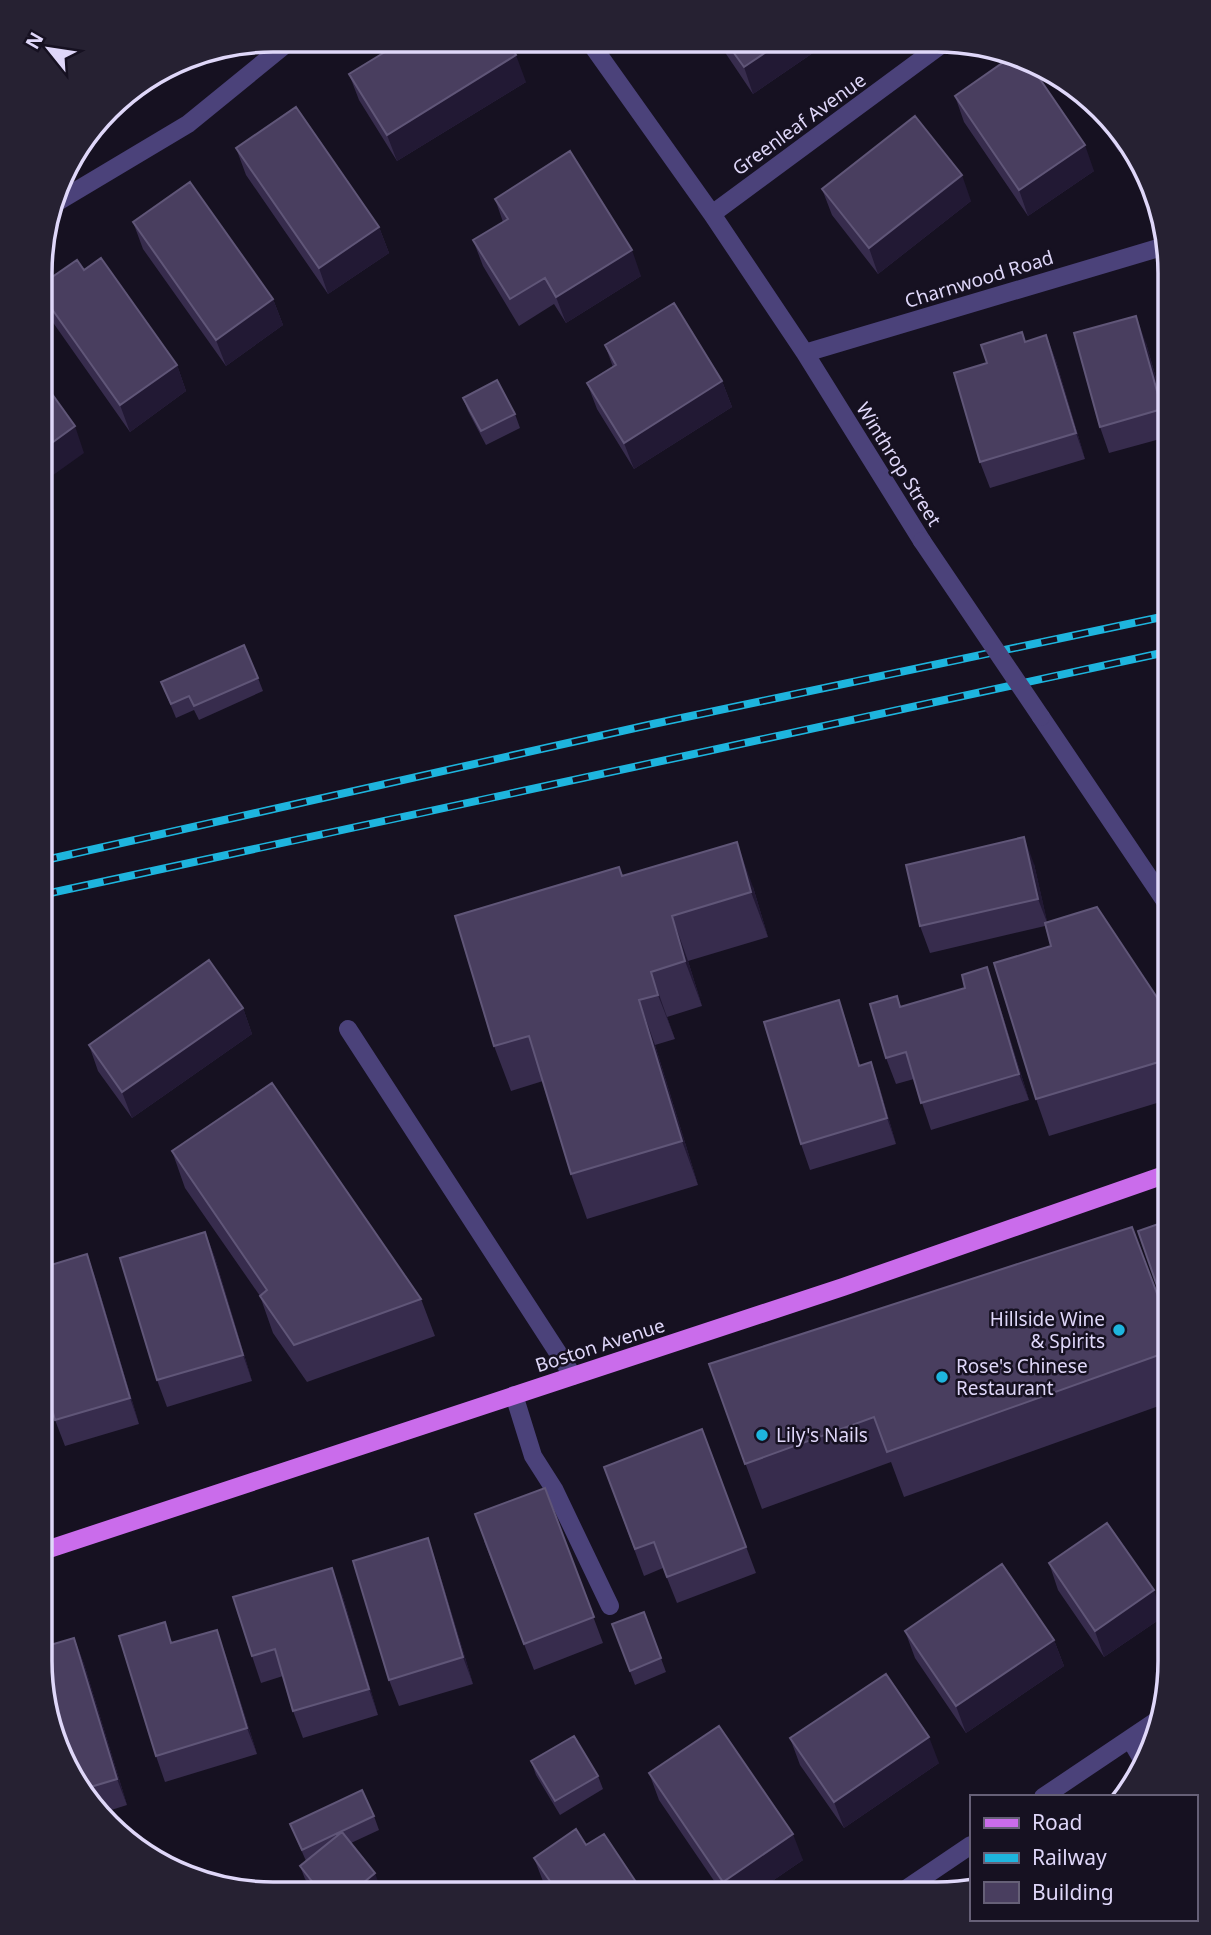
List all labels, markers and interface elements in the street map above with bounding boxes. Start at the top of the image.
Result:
north arrow [14,14,84,84]
text: N [19,27,49,54]
street label: Greenleaf Avenue [727,67,871,181]
street label: Charnwood Road [901,244,1057,314]
street label: Winthrop Street [850,397,948,531]
place label: Hillside Wine & Spirits [990,1306,1105,1354]
street label: Boston Avenue [532,1312,668,1378]
marker: Hillside Wine & Spirits [1111,1322,1127,1338]
place label: Rose's Chinese Restaurant [956,1353,1088,1401]
marker: Rose's Chinese Restaurant [934,1369,950,1385]
place label: Lily's Nails [776,1422,868,1448]
marker: Lily's Nails [754,1427,770,1443]
legend [970,1795,1197,1921]
text: Road [1032,1808,1082,1836]
text: Railway [1032,1843,1107,1871]
text: Building [1032,1878,1114,1906]

